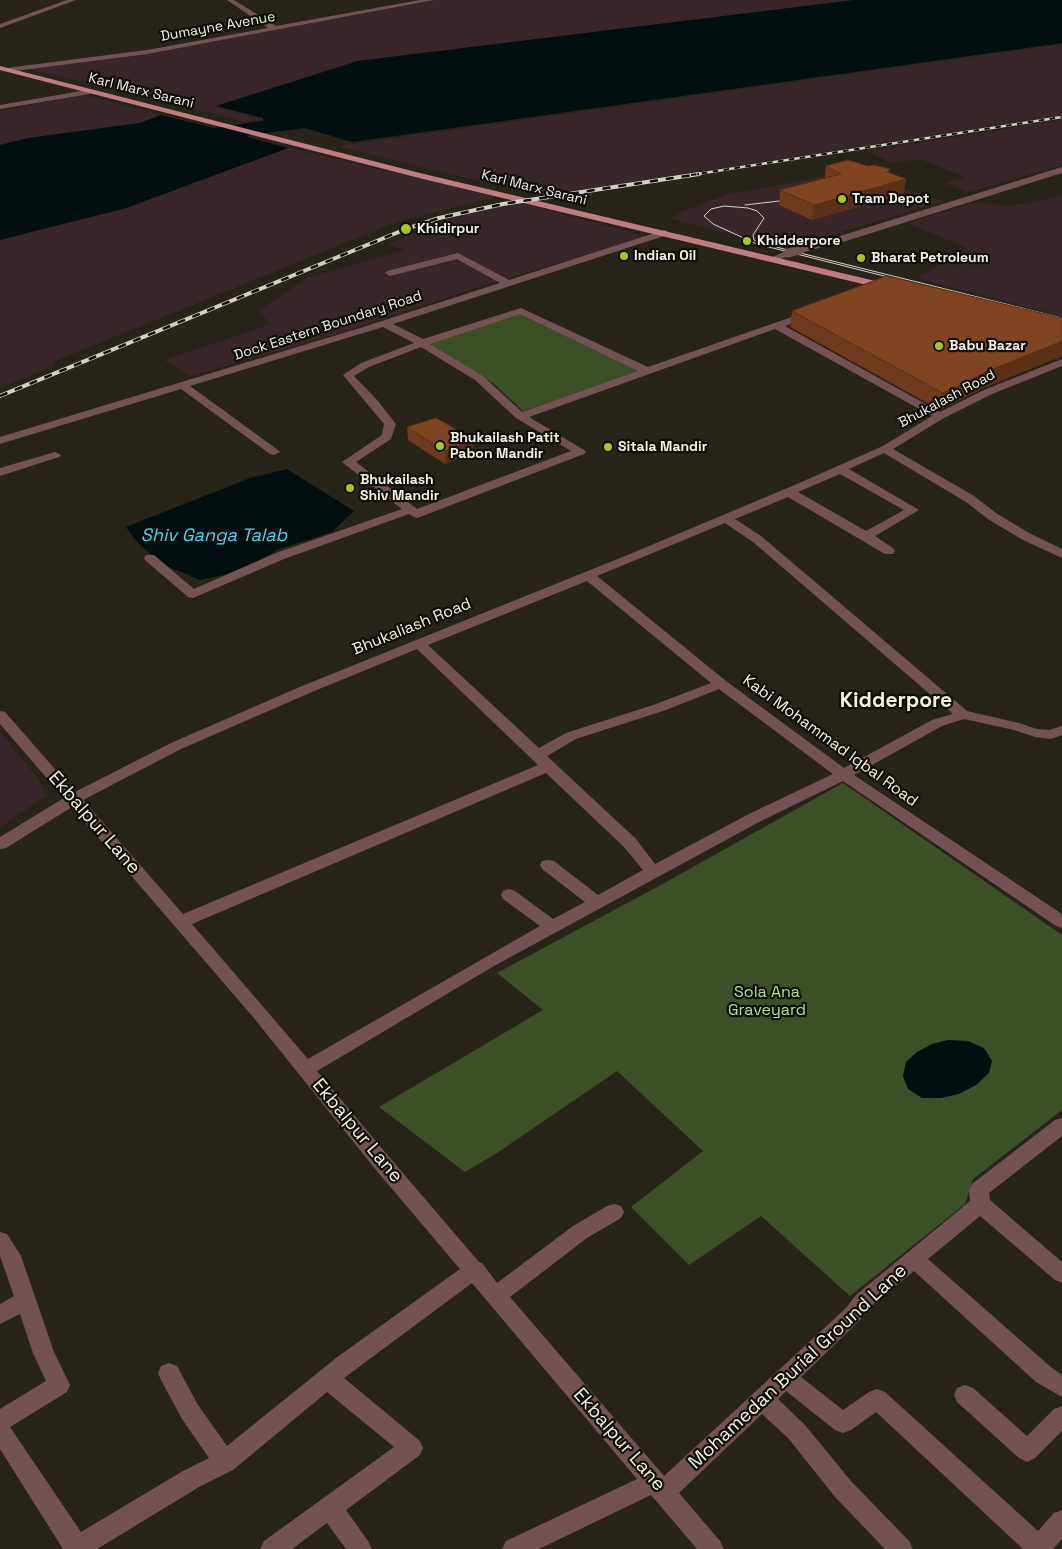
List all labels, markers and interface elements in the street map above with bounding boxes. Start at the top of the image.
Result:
street label: Dumayne Avenue [159,9,277,45]
street label: Karl Marx Sarani [87,70,195,112]
street label: Karl Marx Sarani [480,167,588,209]
place label: Tram Depot [852,191,929,207]
marker: Tram Depot [836,193,848,205]
place label: Khidirpur [417,221,479,237]
marker: Khidirpur [399,222,413,236]
place label: Khidderpore [757,233,840,249]
marker: Khidderpore [741,235,753,247]
place label: Indian Oil [634,248,696,264]
marker: Indian Oil [618,250,630,262]
place label: Bharat Petroleum [871,250,989,266]
marker: Bharat Petroleum [855,252,867,264]
street label: Dock Eastern Boundary Road [232,288,424,364]
place label: Babu Bazar [949,338,1026,354]
marker: Babu Bazar [933,340,945,352]
street label: Bhukalash Road [896,366,998,432]
place label: Bhukailash Patit Pabon Mandir [450,430,560,462]
place label: Sitala Mandir [618,439,707,455]
marker: Bhukailash Patit Pabon Mandir [434,440,446,452]
marker: Sitala Mandir [602,441,614,453]
place label: Bhukailash Shiv Mandir [360,472,439,504]
marker: Bhukailash Shiv Mandir [344,482,356,494]
water label: Shiv Ganga Talab [141,525,287,547]
street label: Bhukaliash Road [350,594,474,660]
street label: Kabi Mohammad Iqbal Road [739,671,921,811]
district label: Kidderpore [840,688,952,714]
street label: Ekbalpur Lane [43,767,145,879]
park label: Sola Ana Graveyard [728,983,806,1021]
street label: Ekbalpur Lane [307,1074,407,1188]
street label: Mohamedan Burial Ground Lane [684,1260,912,1474]
street label: Ekbalpur Lane [568,1384,670,1496]

